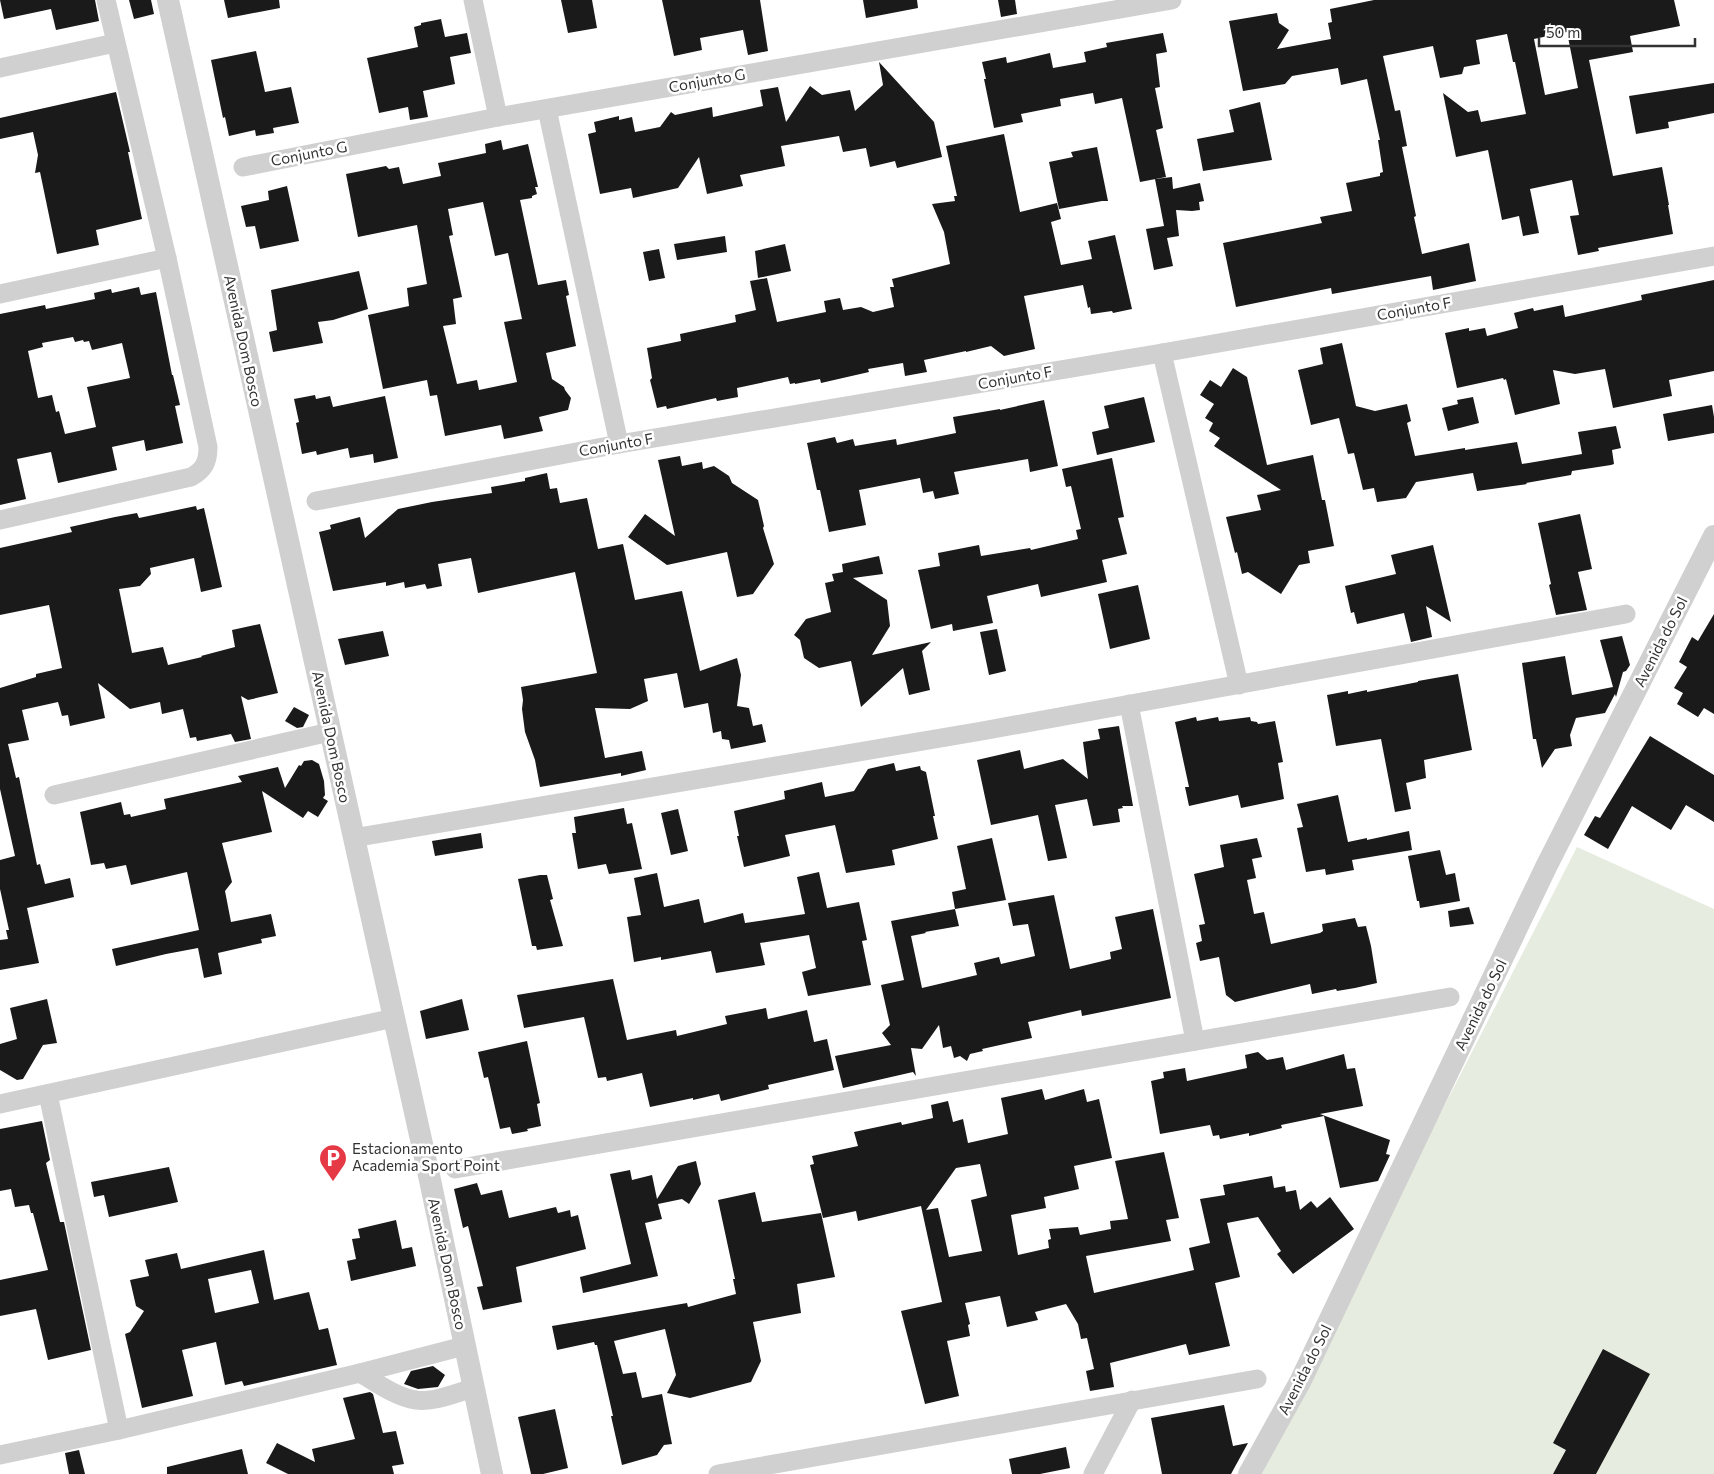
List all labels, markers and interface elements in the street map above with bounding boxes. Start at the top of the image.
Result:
scale bar [1539,15,1695,47]
text: 50 m [1546,23,1580,41]
street label: Conjunto G [667,64,747,96]
street label: Conjunto G [269,137,349,169]
street label: Avenida Dom Bosco [221,273,267,409]
street label: Conjunto F [1375,293,1452,323]
street label: Conjunto F [976,362,1053,392]
street label: Conjunto F [577,429,654,459]
street label: Avenida do Sol [1630,593,1691,690]
street label: Avenida Dom Bosco [309,669,355,805]
street label: Avenida do Sol [1450,956,1510,1053]
place label: Estacionamento Academia Sport Point [352,1139,500,1174]
parking icon: Estacionamento Academia Sport Point [318,1143,348,1182]
street label: Avenida Dom Bosco [425,1196,471,1332]
street label: Avenida do Sol [1274,1321,1335,1418]

